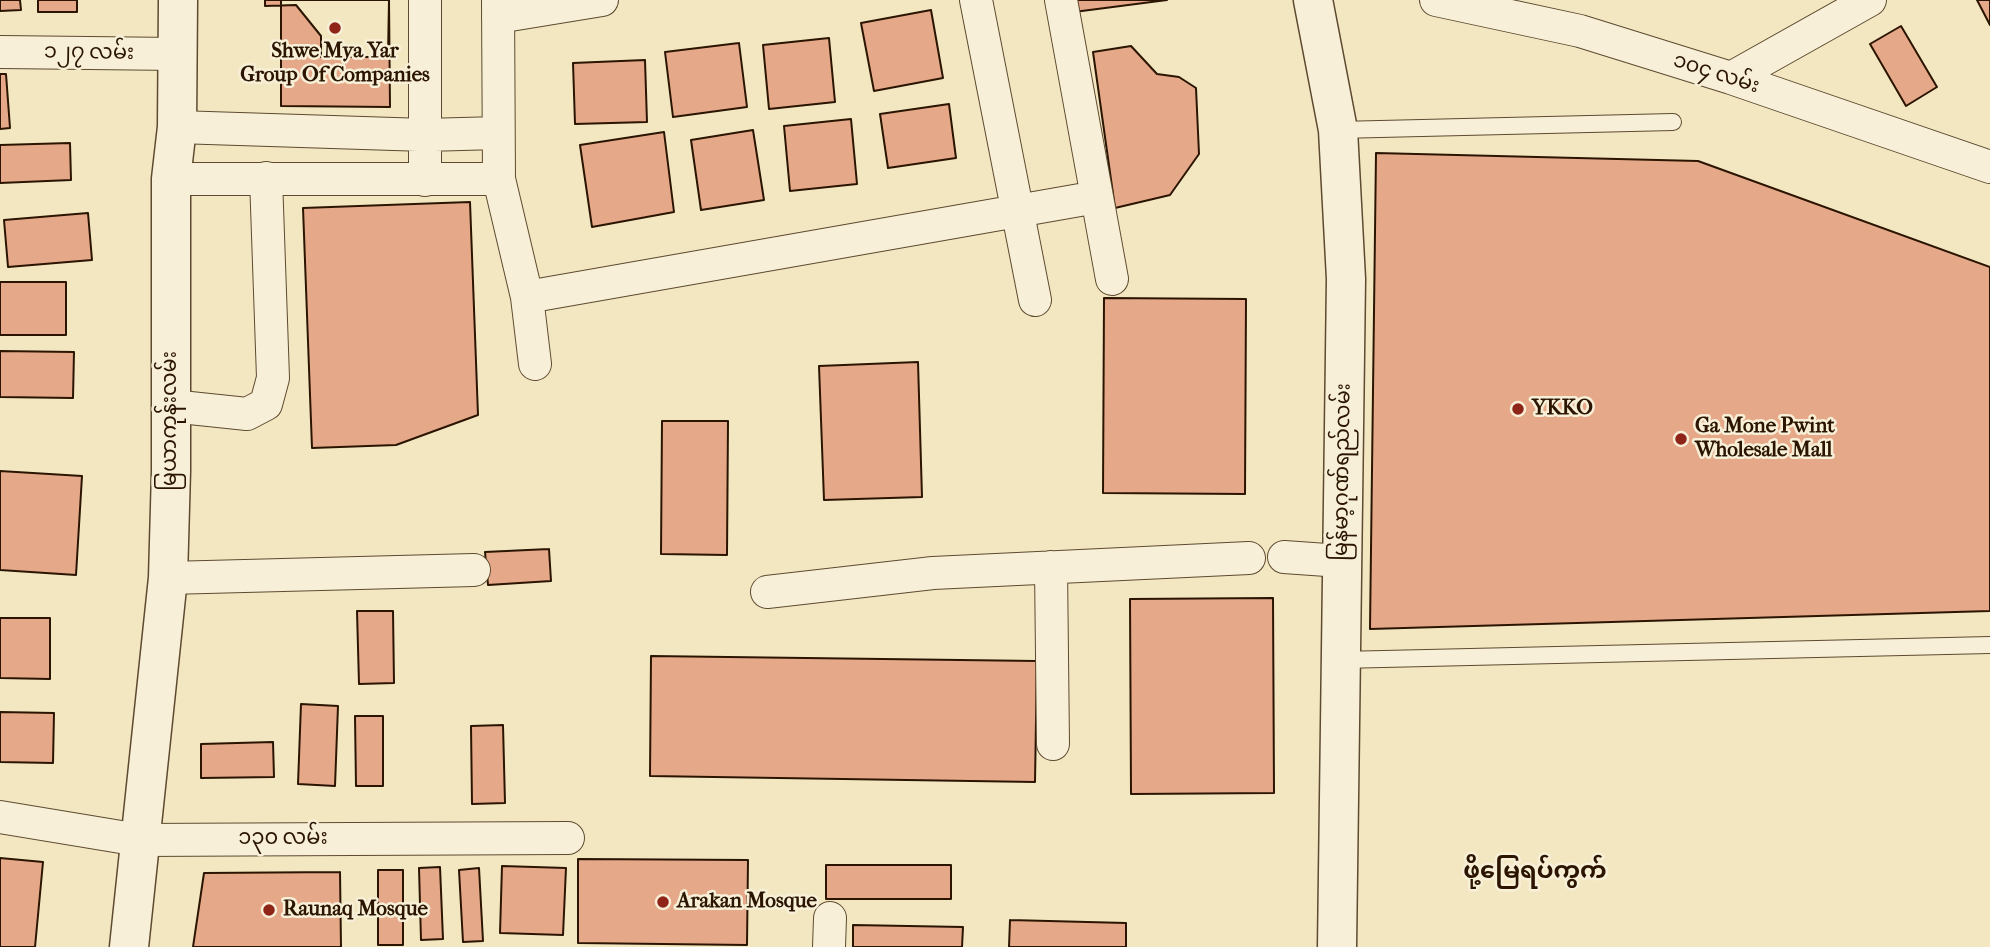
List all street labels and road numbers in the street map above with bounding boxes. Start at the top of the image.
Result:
street label: ၁၂၇ လမ်း [44,40,134,66]
street label: ၁၀၄ လမ်း [1670,48,1762,100]
street label: မြယာကုန်းလမ်း [158,351,184,491]
street label: မြန်မာ့ဂုဏ်ရည်လမ်း [1329,383,1357,561]
street label: ၁၃၀ လမ်း [238,826,328,852]

